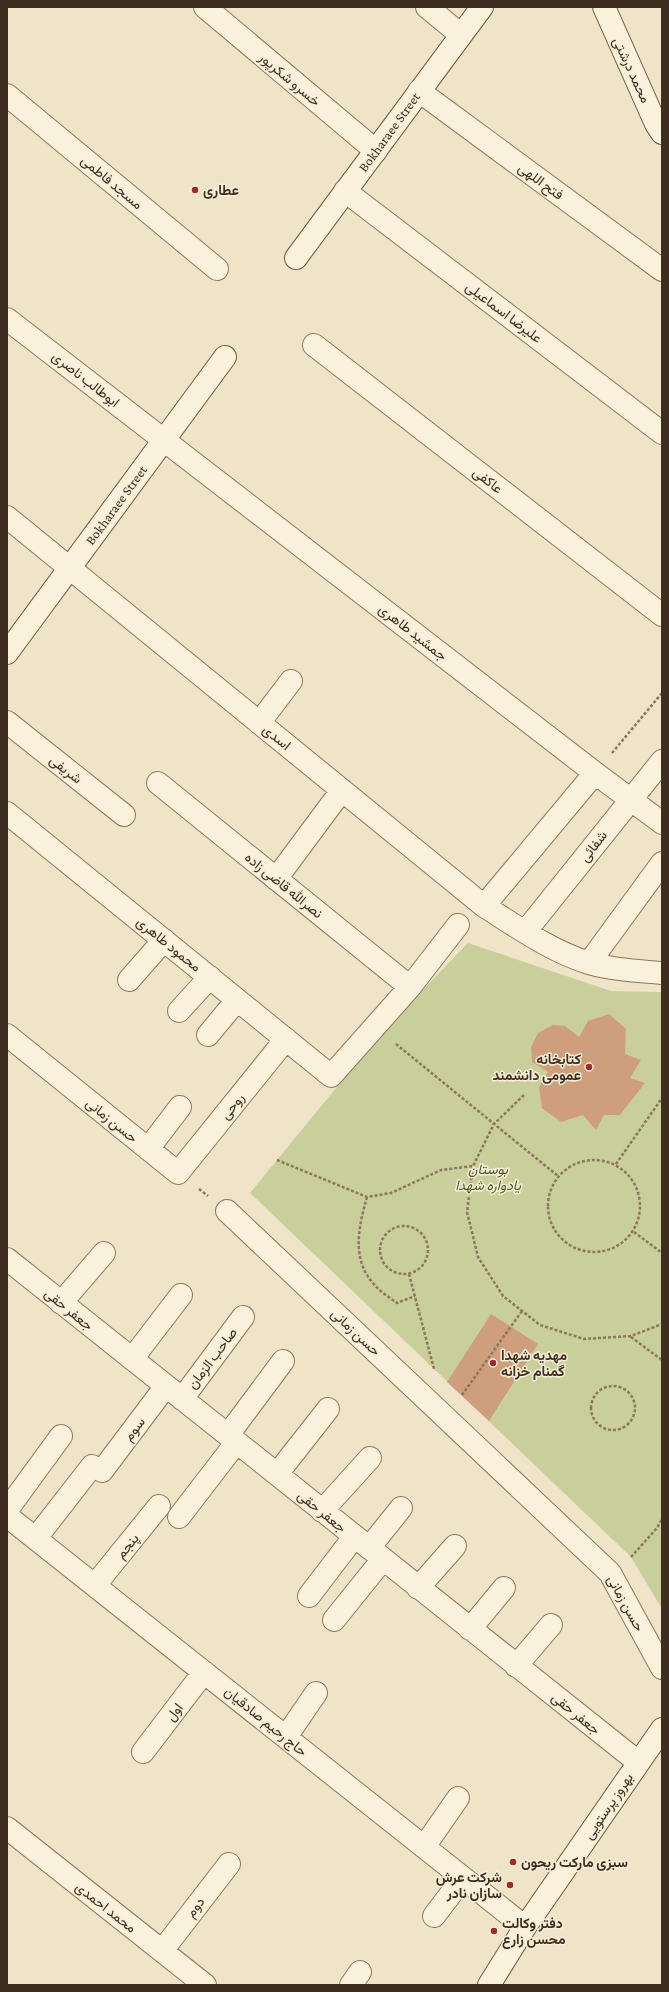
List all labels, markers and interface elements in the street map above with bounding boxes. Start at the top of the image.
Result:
street label: محمد درشتی [609,35,654,106]
street label: خسرو شکرپور [254,48,324,111]
street label: Bokharaee Street [355,89,423,175]
street label: مسجد فاطمی [77,152,146,213]
street label: فتح اللهی [513,159,567,205]
place label: عطاری [203,182,239,199]
marker: عطاری [190,185,200,195]
street label: علیرضا اسماعیلی [462,278,545,347]
street label: ابوطالب ناصری [49,348,123,411]
street label: Bokharaee Street [82,462,150,548]
street label: عاکفی [469,463,506,497]
street label: جمشید طاهری [375,600,450,664]
street label: اسدی [259,721,294,754]
street label: شریفی [46,751,85,787]
street label: شفائی [576,827,611,865]
street label: نصرالله قاضی زاده [241,849,326,922]
street label: محمود طاهری [133,913,204,976]
place label: کتابخانه عمومی دانشمند [493,1051,581,1084]
marker: کتابخانه عمومی دانشمند [584,1062,594,1072]
street label: روحی [217,1089,248,1123]
street label: حسن زمانی [82,1094,141,1146]
park label: بوستان یادواره شهدا [455,1161,522,1194]
street label: جعفر حقی [41,1285,97,1334]
street label: حسن زمانی [327,1305,384,1360]
street label: صاحب الزمان [184,1324,241,1392]
place label: مهدیه شهدا گمنام خزانه [501,1347,568,1380]
marker: مهدیه شهدا گمنام خزانه [488,1358,498,1368]
street label: سوم [120,1414,149,1445]
street label: جعفر حقی [294,1487,350,1536]
street label: پنجم [112,1530,143,1563]
street label: حسن زمانی [603,1572,648,1634]
street label: حاج رحیم صادقیان [220,1683,310,1761]
street label: جعفر حقی [548,1689,604,1738]
street label: اول [162,1700,188,1725]
street label: بهروز پرستویی [580,1770,638,1843]
place label: سبزی مارکت ریحون [521,1854,628,1871]
marker: سبزی مارکت ریحون [508,1857,518,1867]
place label: شرکت عرش سازان نادر [436,1869,502,1902]
street label: محمد احمدی [72,1878,140,1937]
marker: شرکت عرش سازان نادر [505,1880,515,1890]
street label: دوم [182,1893,209,1921]
place label: دفتر وکالت محسن زارع [502,1915,566,1949]
marker: دفتر وکالت محسن زارع [489,1926,499,1936]

